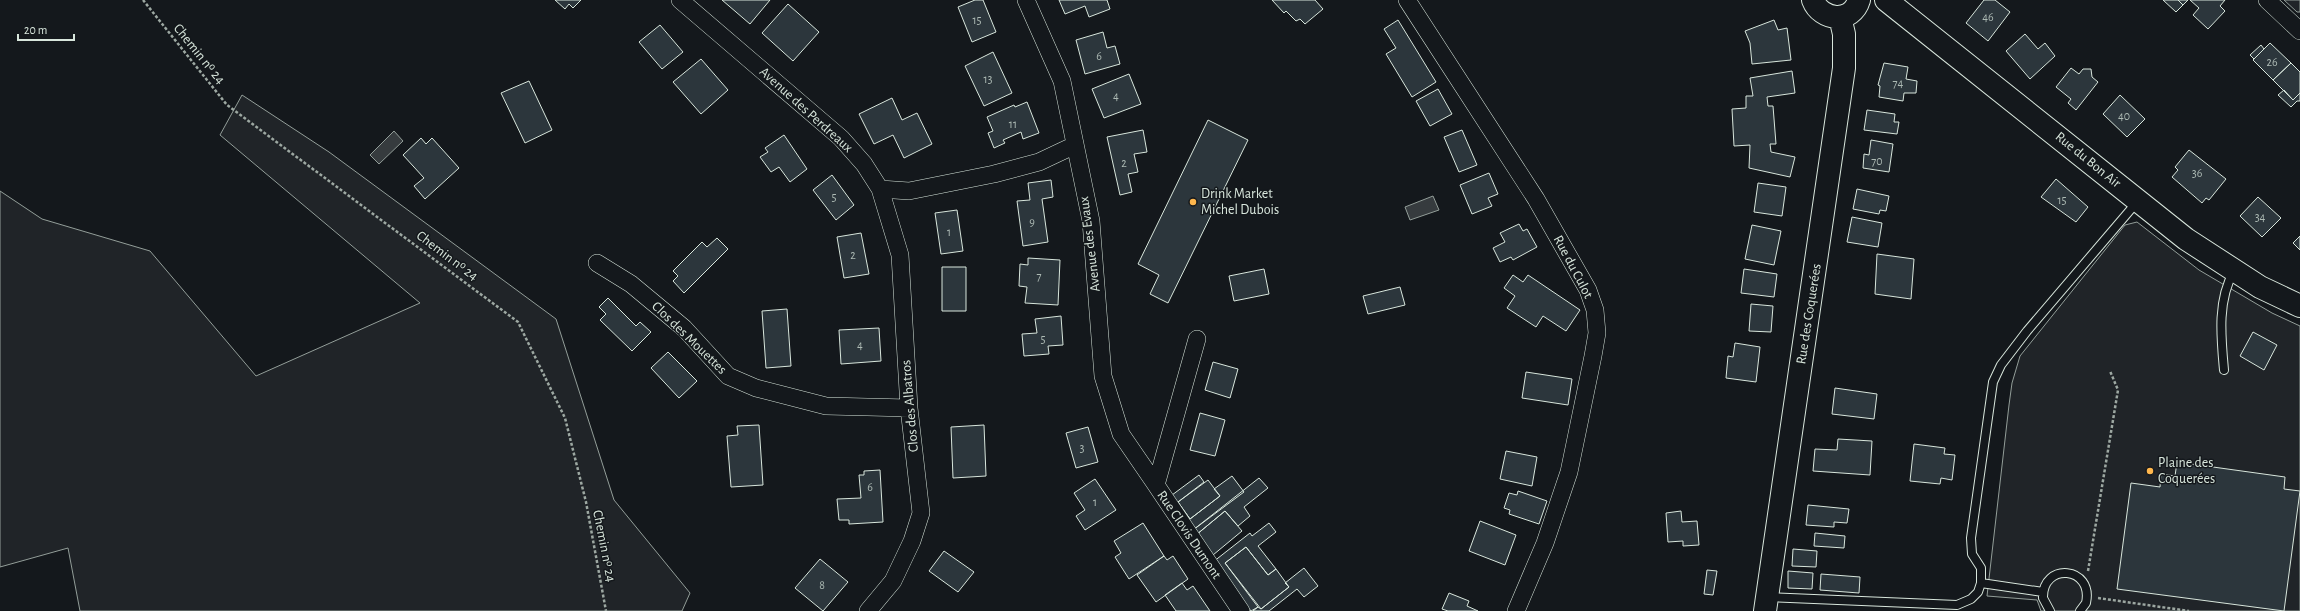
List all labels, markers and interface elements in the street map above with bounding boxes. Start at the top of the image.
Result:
house number: 46 [1982,11,1994,23]
house number: 15 [972,14,982,26]
scale bar [18,16,74,42]
street label: Chemin nᵒ 24 [171,21,228,87]
text: 20 m [24,24,47,36]
house number: 6 [1096,50,1102,62]
house number: 26 [2266,56,2278,68]
street label: Avenue des Perdreaux [757,65,855,155]
house number: 13 [983,73,993,85]
house number: 74 [1893,77,1904,89]
house number: 4 [1113,90,1119,102]
house number: 40 [2118,110,2130,122]
house number: 11 [1009,118,1017,130]
street label: Rue du Bon Air [2053,129,2124,191]
house number: 70 [1871,155,1883,167]
house number: 2 [1121,157,1127,169]
house number: 36 [2192,167,2203,179]
place label: Drink Market Michel Dubois [1201,187,1279,217]
house number: 5 [831,191,837,203]
house number: 15 [2057,194,2067,206]
street label: Avenue des Evaux [1077,195,1103,293]
marker: Drink Market Michel Dubois [1188,197,1198,207]
house number: 34 [2255,211,2266,223]
house number: 9 [1029,216,1035,228]
house number: 1 [947,226,951,238]
street label: Chemin nᵒ 24 [414,228,481,284]
street label: Rue du Culot [1551,233,1596,301]
house number: 2 [850,249,856,261]
street label: Rue des Coquerées [1794,263,1824,365]
house number: 7 [1036,270,1042,282]
street label: Clos des Mouettes [649,299,729,377]
house number: 5 [1040,333,1046,345]
house number: 4 [857,339,863,351]
street label: Clos des Albatros [899,359,921,453]
house number: 3 [1080,442,1085,454]
place label: Plaine des Coquerées [2158,456,2215,486]
marker: Plaine des Coquerées [2145,466,2155,476]
house number: 6 [867,481,873,493]
street label: Rue Clovis Dumont [1154,488,1224,582]
house number: 1 [1093,496,1097,508]
street label: Chemin nᵒ 24 [590,509,618,583]
house number: 8 [819,579,825,591]

